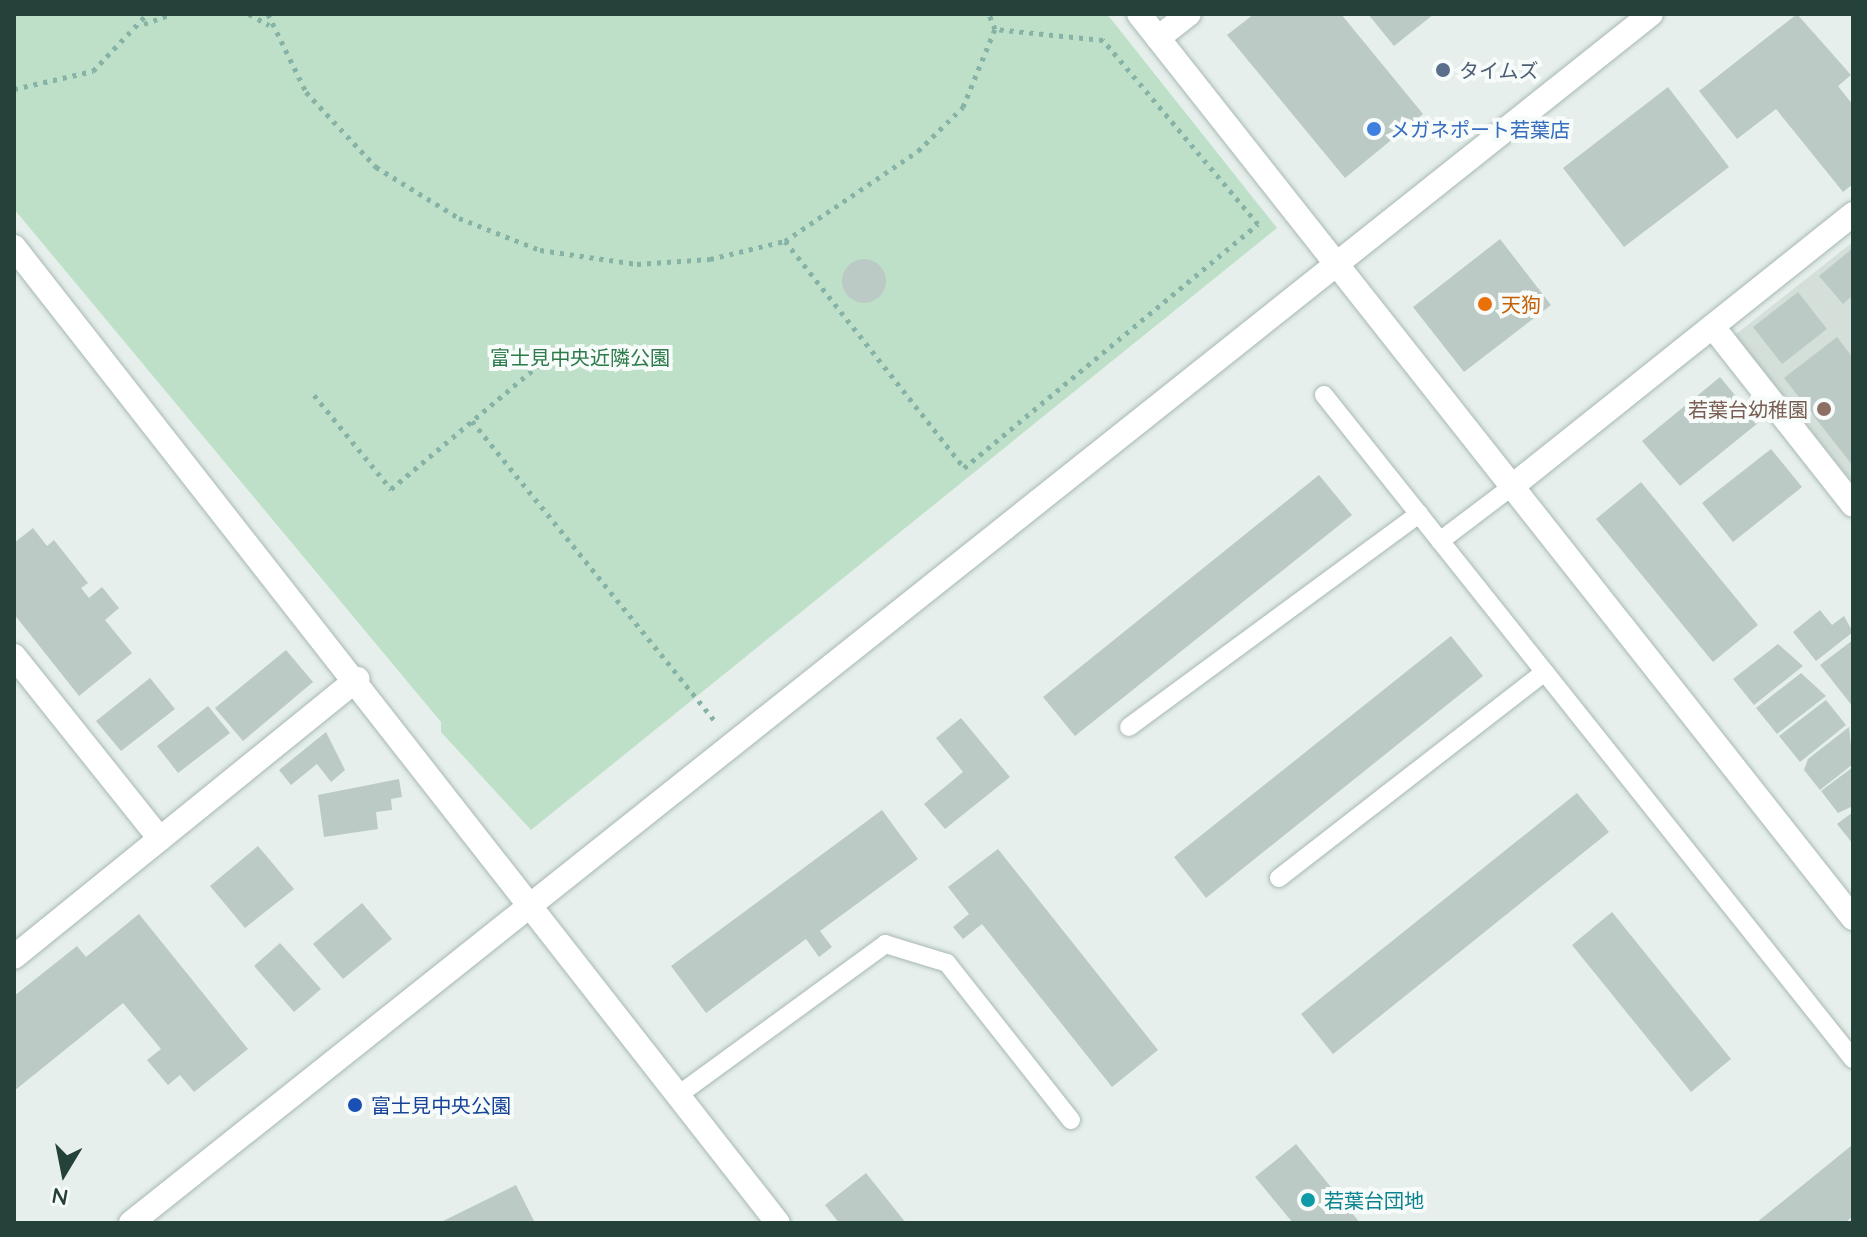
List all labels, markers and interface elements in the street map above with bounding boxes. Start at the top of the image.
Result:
place label: タイムズ [1459,58,1539,82]
marker: タイムズ [1434,61,1452,79]
place label: メガネポート若葉店 [1390,117,1570,141]
marker: メガネポート若葉店 [1365,120,1383,138]
place label: 天狗 [1501,292,1541,316]
marker: 天狗 [1476,295,1494,313]
park label: 富士見中央近隣公園 [490,345,670,369]
place label: 若葉台幼稚園 [1688,397,1808,421]
marker: 若葉台幼稚園 [1815,400,1833,418]
place label: 富士見中央公園 [371,1093,511,1117]
marker: 富士見中央公園 [346,1096,364,1114]
north arrow [24,1133,104,1213]
text: N [49,1181,70,1212]
place label: 若葉台団地 [1324,1188,1424,1212]
marker: 若葉台団地 [1299,1191,1317,1209]

